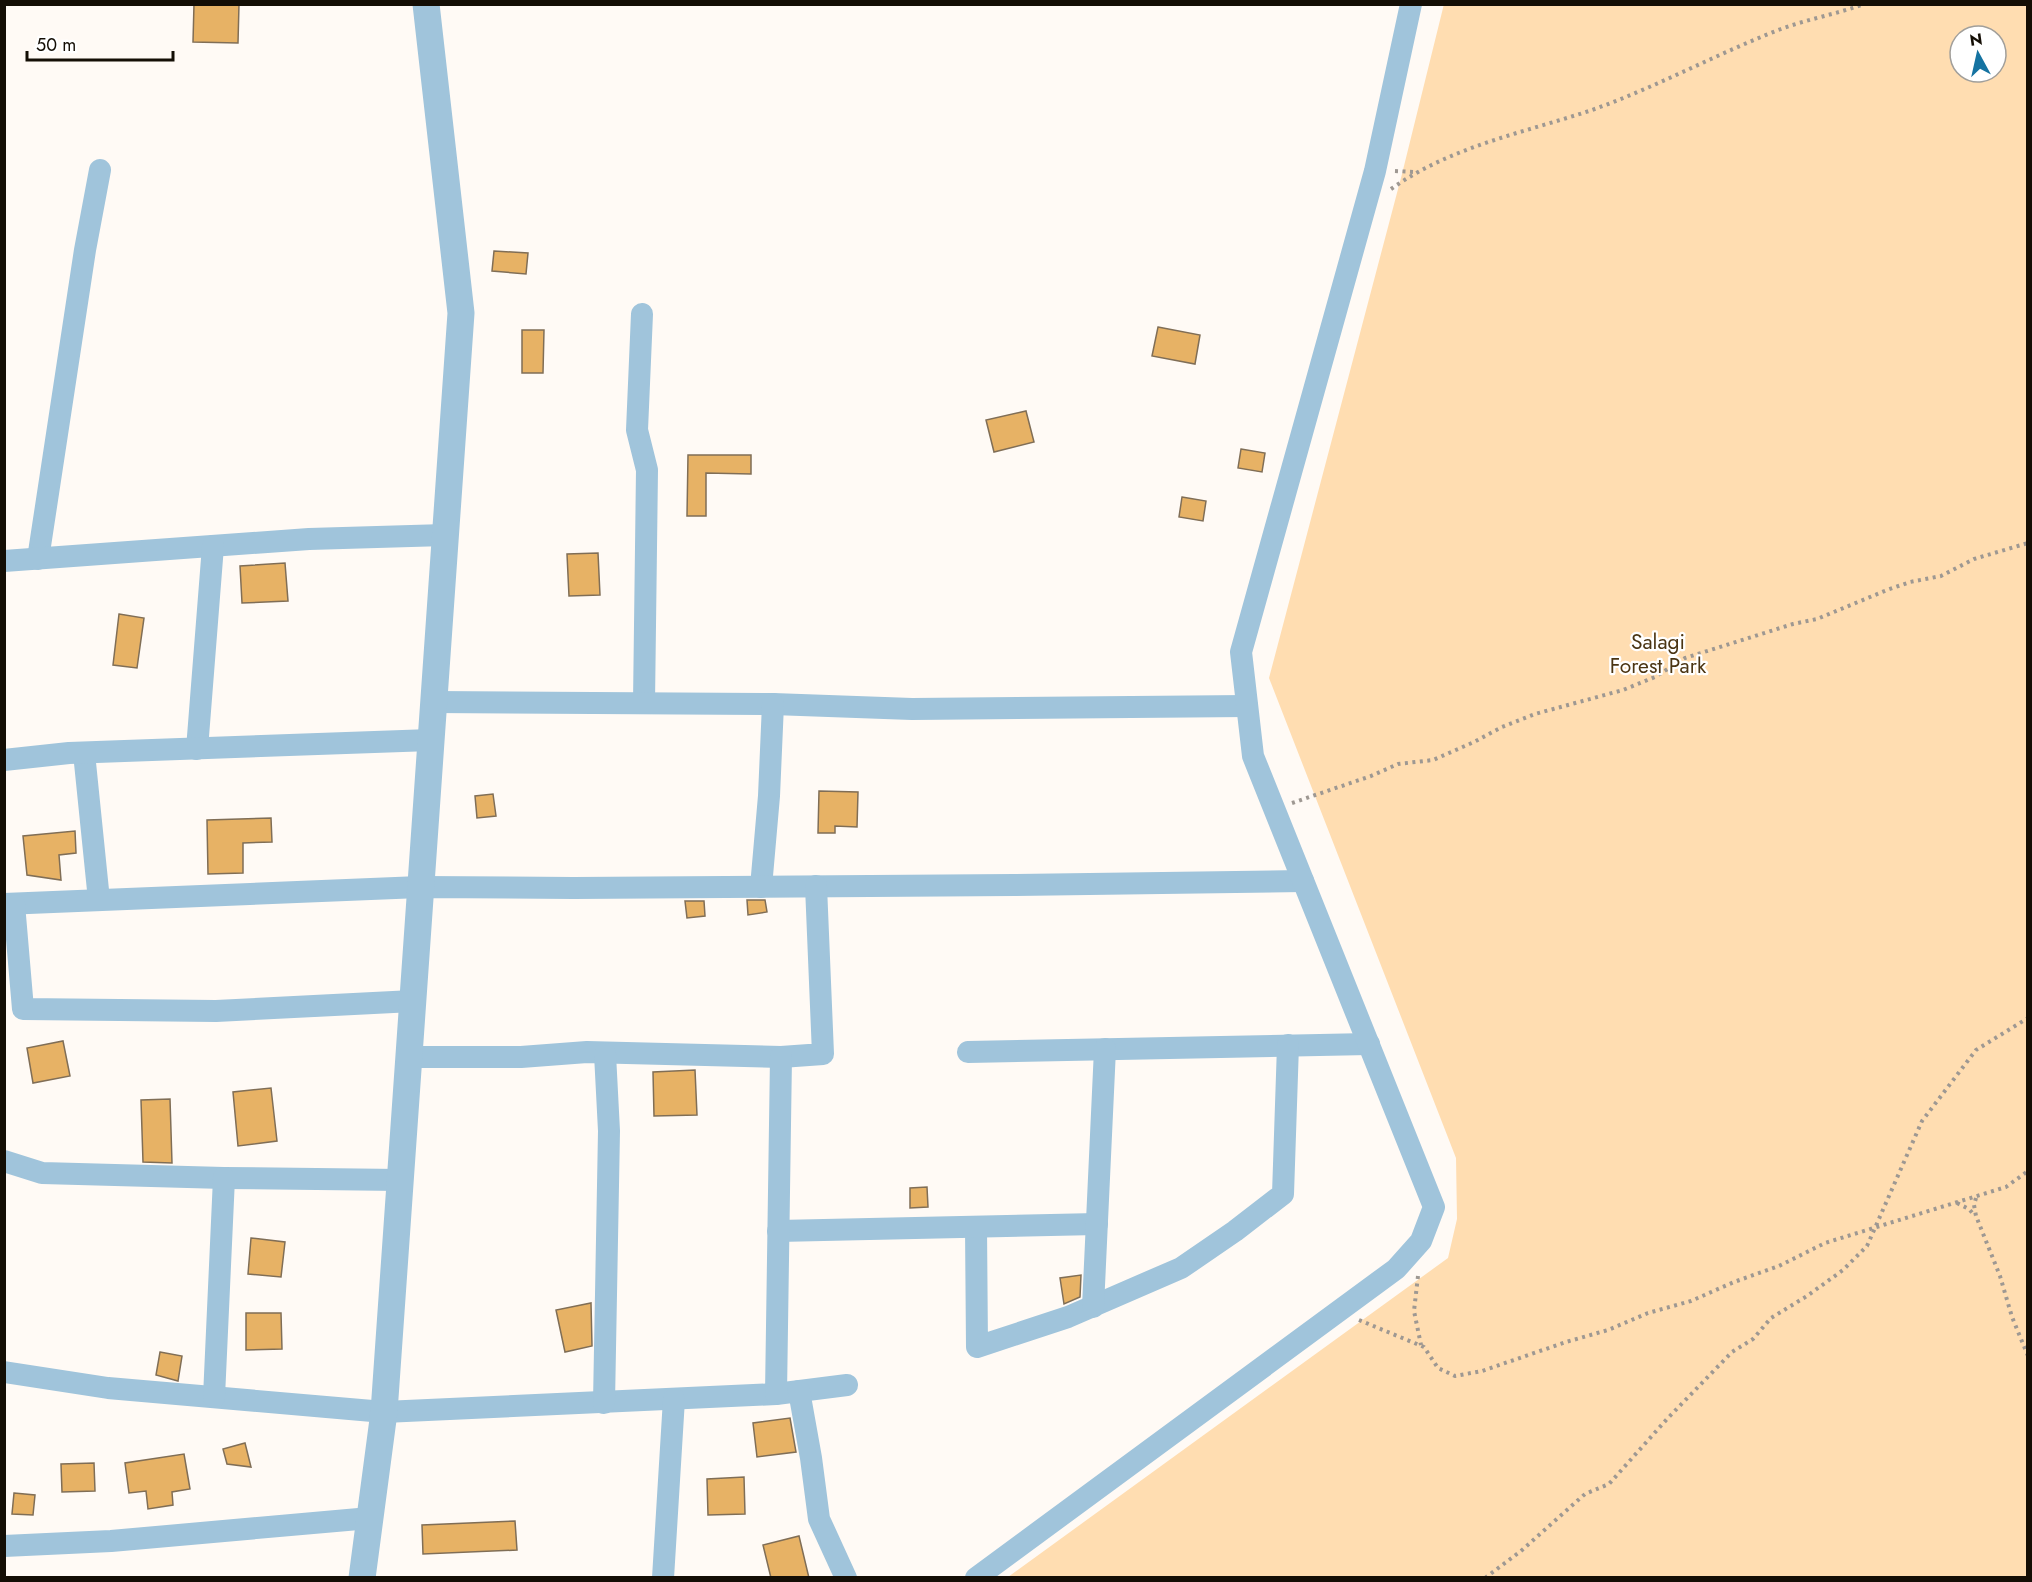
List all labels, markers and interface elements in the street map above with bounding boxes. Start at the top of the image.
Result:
scale bar [27,24,172,62]
north arrow [1948,24,2008,84]
text: N [1968,27,1984,52]
text: 50 m [36,32,76,58]
park label: Salagi Forest Park [1610,627,1707,681]

